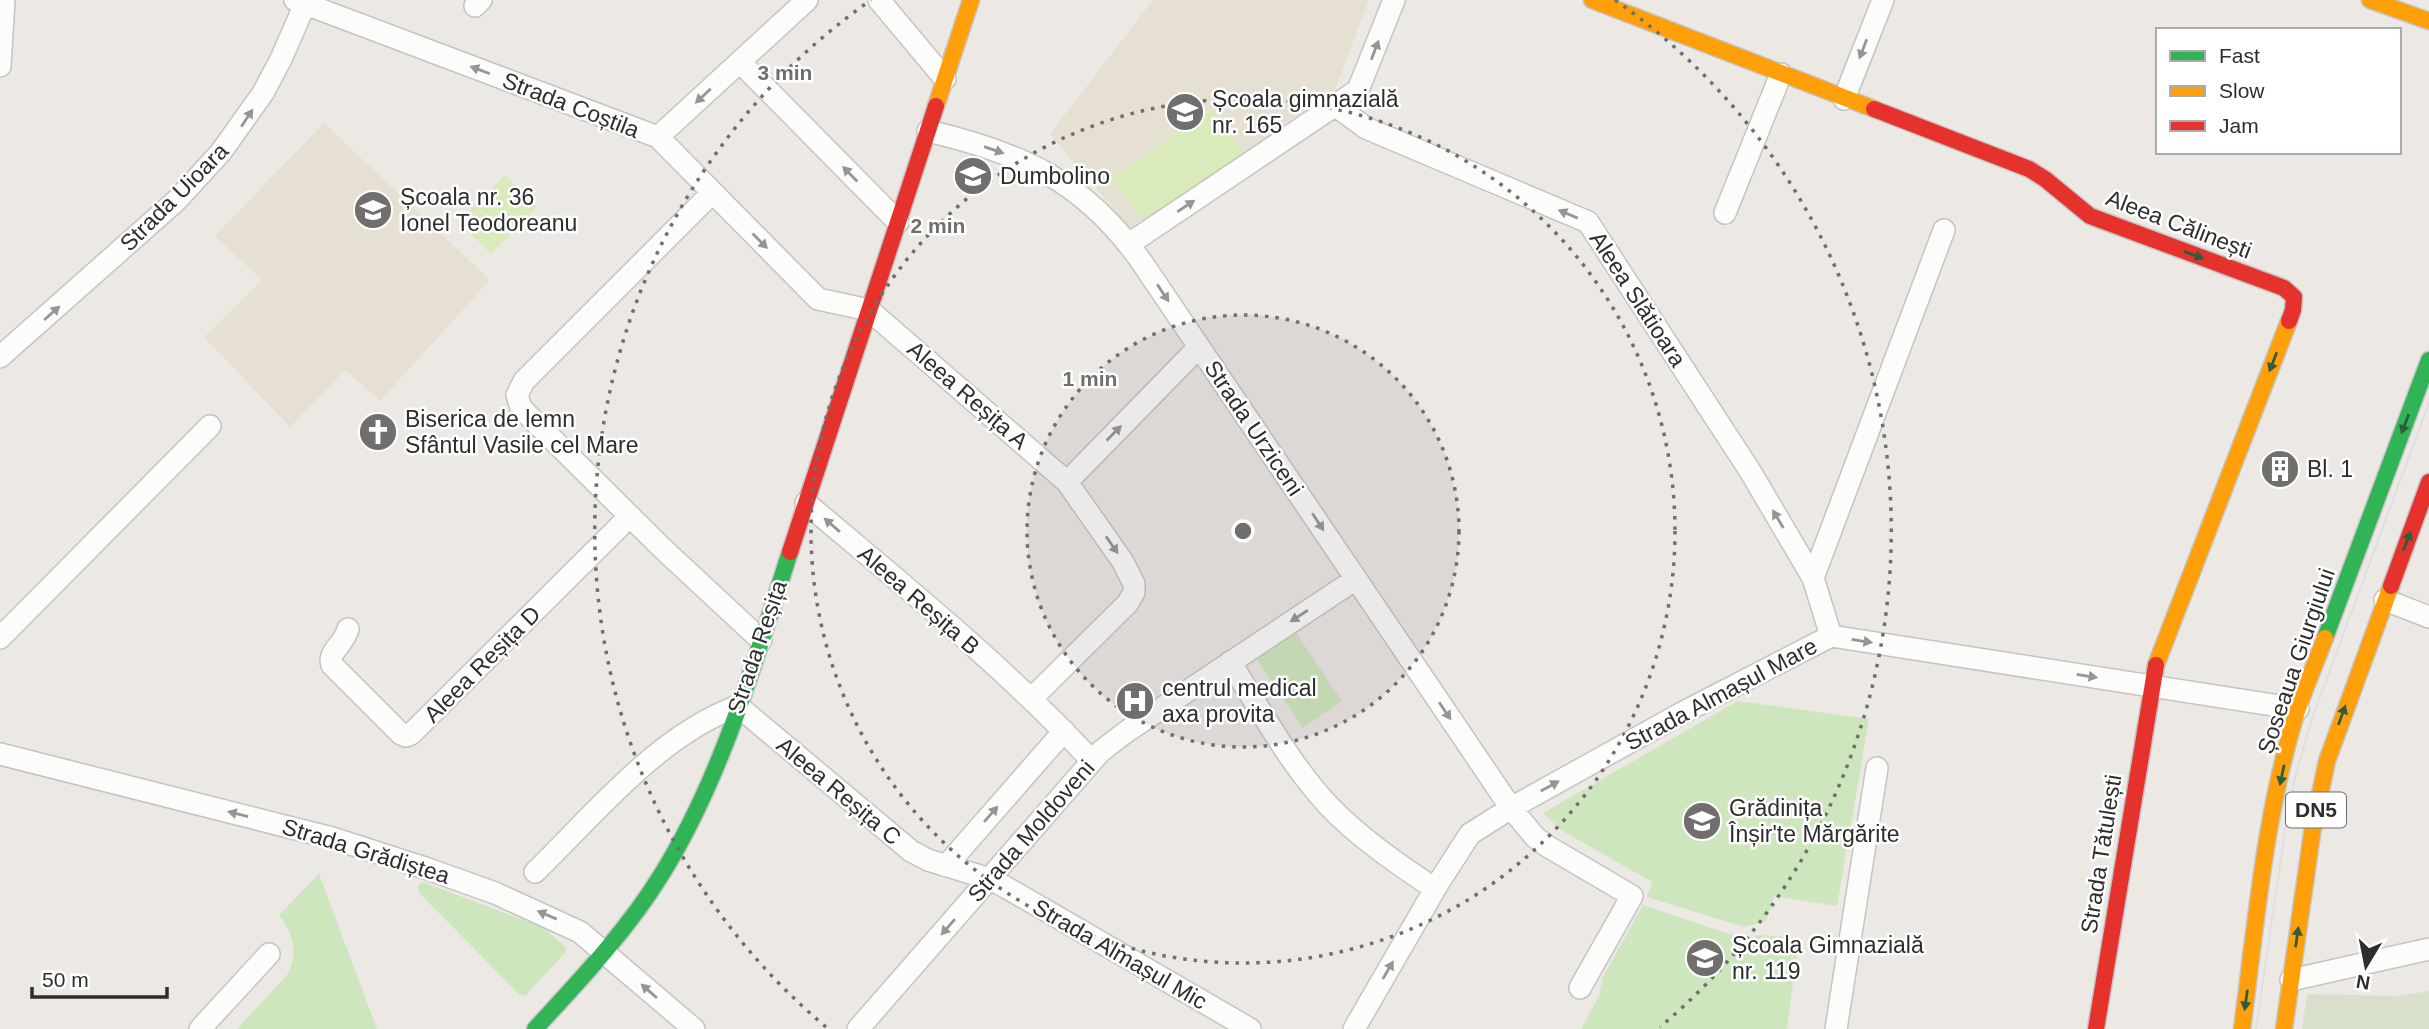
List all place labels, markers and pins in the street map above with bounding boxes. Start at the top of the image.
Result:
place label: Școala gimnazială nr. 165 [1212,86,1399,138]
school or university icon: Școala gimnazială nr. 165 [1164,91,1206,133]
school or university icon: Dumbolino [952,155,994,197]
place label: Dumbolino [1000,163,1110,189]
place label: Școala nr. 36 Ionel Teodoreanu [400,184,577,236]
school or university icon: Școala nr. 36 Ionel Teodoreanu [352,189,394,231]
place label: Biserica de lemn Sfântul Vasile cel Mare [405,406,639,458]
church icon: Biserica de lemn Sfântul Vasile cel Mare [357,411,399,453]
building icon: Bl. 1 [2259,448,2301,490]
place label: Bl. 1 [2307,456,2353,482]
centre of rings [1231,519,1255,543]
place label: centrul medical axa provita [1162,675,1317,727]
hospital icon: centrul medical axa provita [1114,680,1156,722]
place label: Grădinița Înșir'te Mărgărite [1728,795,1900,847]
school or university icon: Grădinița Înșir'te Mărgărite [1681,800,1723,842]
place label: Școala Gimnazială nr. 119 [1732,932,1924,984]
school or university icon: Școala Gimnazială nr. 119 [1684,937,1726,979]

